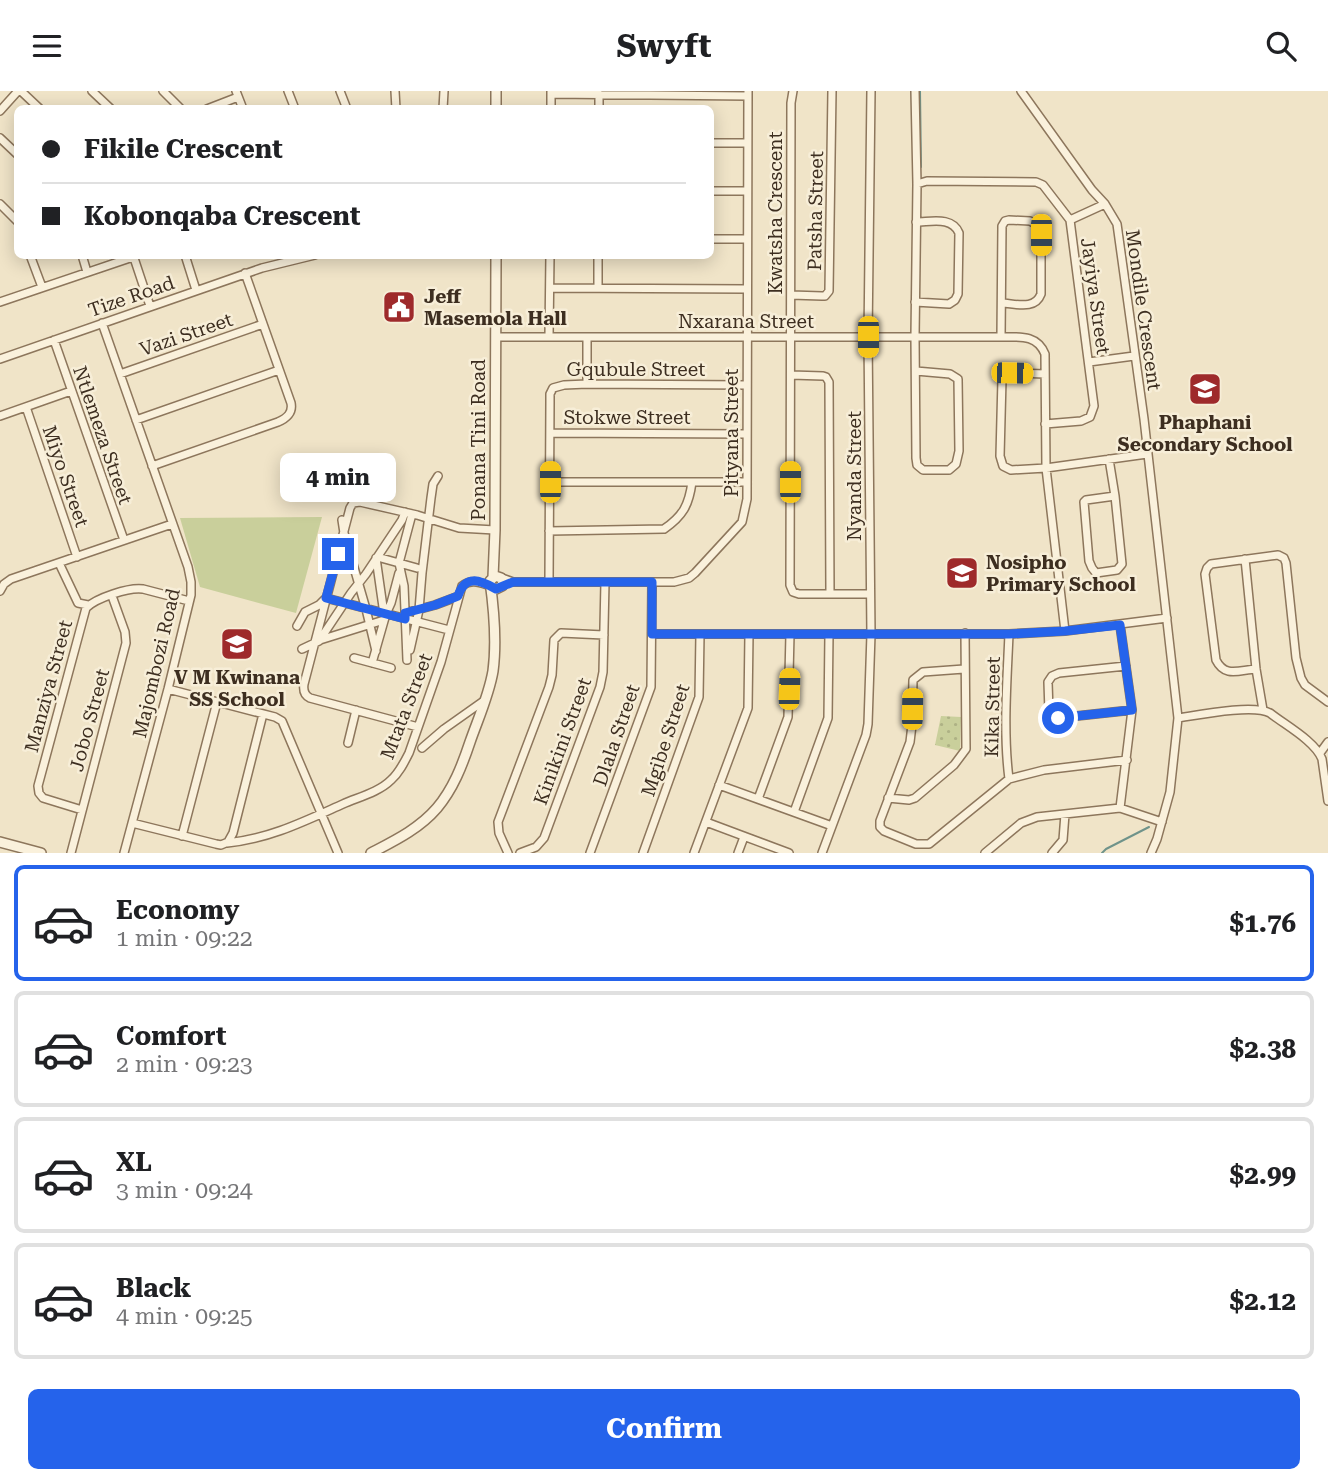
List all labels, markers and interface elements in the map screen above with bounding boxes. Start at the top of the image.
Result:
icon: menu [28,27,66,65]
text: Swyft [616,27,712,65]
icon: search [1262,27,1300,65]
street label: Kwatsha Crescent [764,131,787,295]
text: Fikile Crescent [84,134,283,164]
street label: Patsha Street [803,151,828,271]
text: Kobonqaba Crescent [84,201,360,231]
car [1031,214,1052,256]
street label: Mondile Crescent [1121,228,1166,392]
street label: Jayiya Street [1076,236,1115,356]
street label: Tize Road [85,271,177,322]
place label: Jeff Masemola Hall [424,285,567,330]
public building icon: Jeff Masemola Hall [380,288,418,326]
street label: Vazi Street [137,308,236,361]
street label: Nxarana Street [678,310,814,333]
car [858,316,879,358]
street label: Gqubule Street [567,358,705,381]
street label: Ponana Tini Road [467,359,490,521]
car [991,362,1034,384]
street label: Ntlemeza Street [68,363,137,507]
street label: Pityana Street [720,369,743,497]
school or university icon: Phaphani Secondary School [1186,370,1224,408]
street label: Stokwe Street [563,406,691,429]
street label: Nyanda Street [843,411,866,541]
place label: Phaphani Secondary School [1117,411,1293,456]
street label: Miyo Street [37,422,94,530]
callout: 4 min [280,453,396,501]
car [540,461,561,503]
car [780,461,801,503]
text: 4 min [306,464,370,491]
route end [322,538,354,570]
place label: Nosipho Primary School [986,551,1136,596]
school or university icon: Nosipho Primary School [943,554,981,592]
street label: Majombozi Road [128,586,185,740]
street label: Manziya Street [20,618,77,755]
school or university icon: V M Kwinana SS School [218,625,256,663]
street label: Mtata Street [376,650,437,762]
street label: Kika Street [980,656,1005,758]
street label: Jobo Street [65,666,114,774]
place label: V M Kwinana SS School [174,666,300,711]
car [778,668,801,710]
street label: Kinikini Street [529,674,596,808]
street label: Dlala Street [588,681,645,789]
street label: Mgibe Street [636,681,694,799]
car [902,688,923,730]
route start [1042,702,1074,734]
icon: car [32,892,95,955]
text: Economy [116,895,239,925]
text: $1.76 [1230,908,1296,938]
text: 1 min · 09:22 [116,925,253,952]
icon: car [32,1018,95,1081]
text: Comfort [116,1021,226,1051]
text: $2.38 [1230,1034,1296,1064]
text: 2 min · 09:23 [116,1051,253,1078]
icon: car [32,1144,95,1207]
text: XL [116,1147,152,1177]
text: $2.99 [1230,1160,1296,1190]
text: 3 min · 09:24 [116,1177,253,1204]
icon: car [32,1270,95,1333]
text: Black [116,1273,191,1303]
text: $2.12 [1230,1286,1296,1316]
text: 4 min · 09:25 [116,1303,253,1330]
button: Confirm [28,1389,1300,1469]

